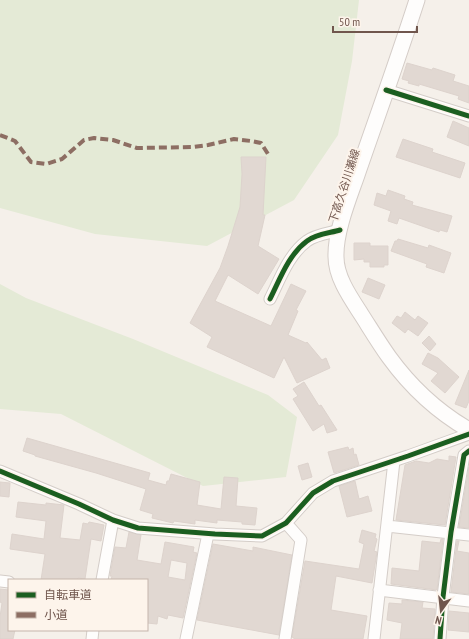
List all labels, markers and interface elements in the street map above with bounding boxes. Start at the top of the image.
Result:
scale bar [333,8,417,34]
text: 50 m [339,14,360,29]
street label: 下高久谷川瀬線 [325,147,363,225]
legend [8,579,148,631]
text: 自転車道 [44,587,92,602]
north arrow [421,591,461,631]
text: 小道 [44,607,68,622]
text: N [434,613,443,628]

